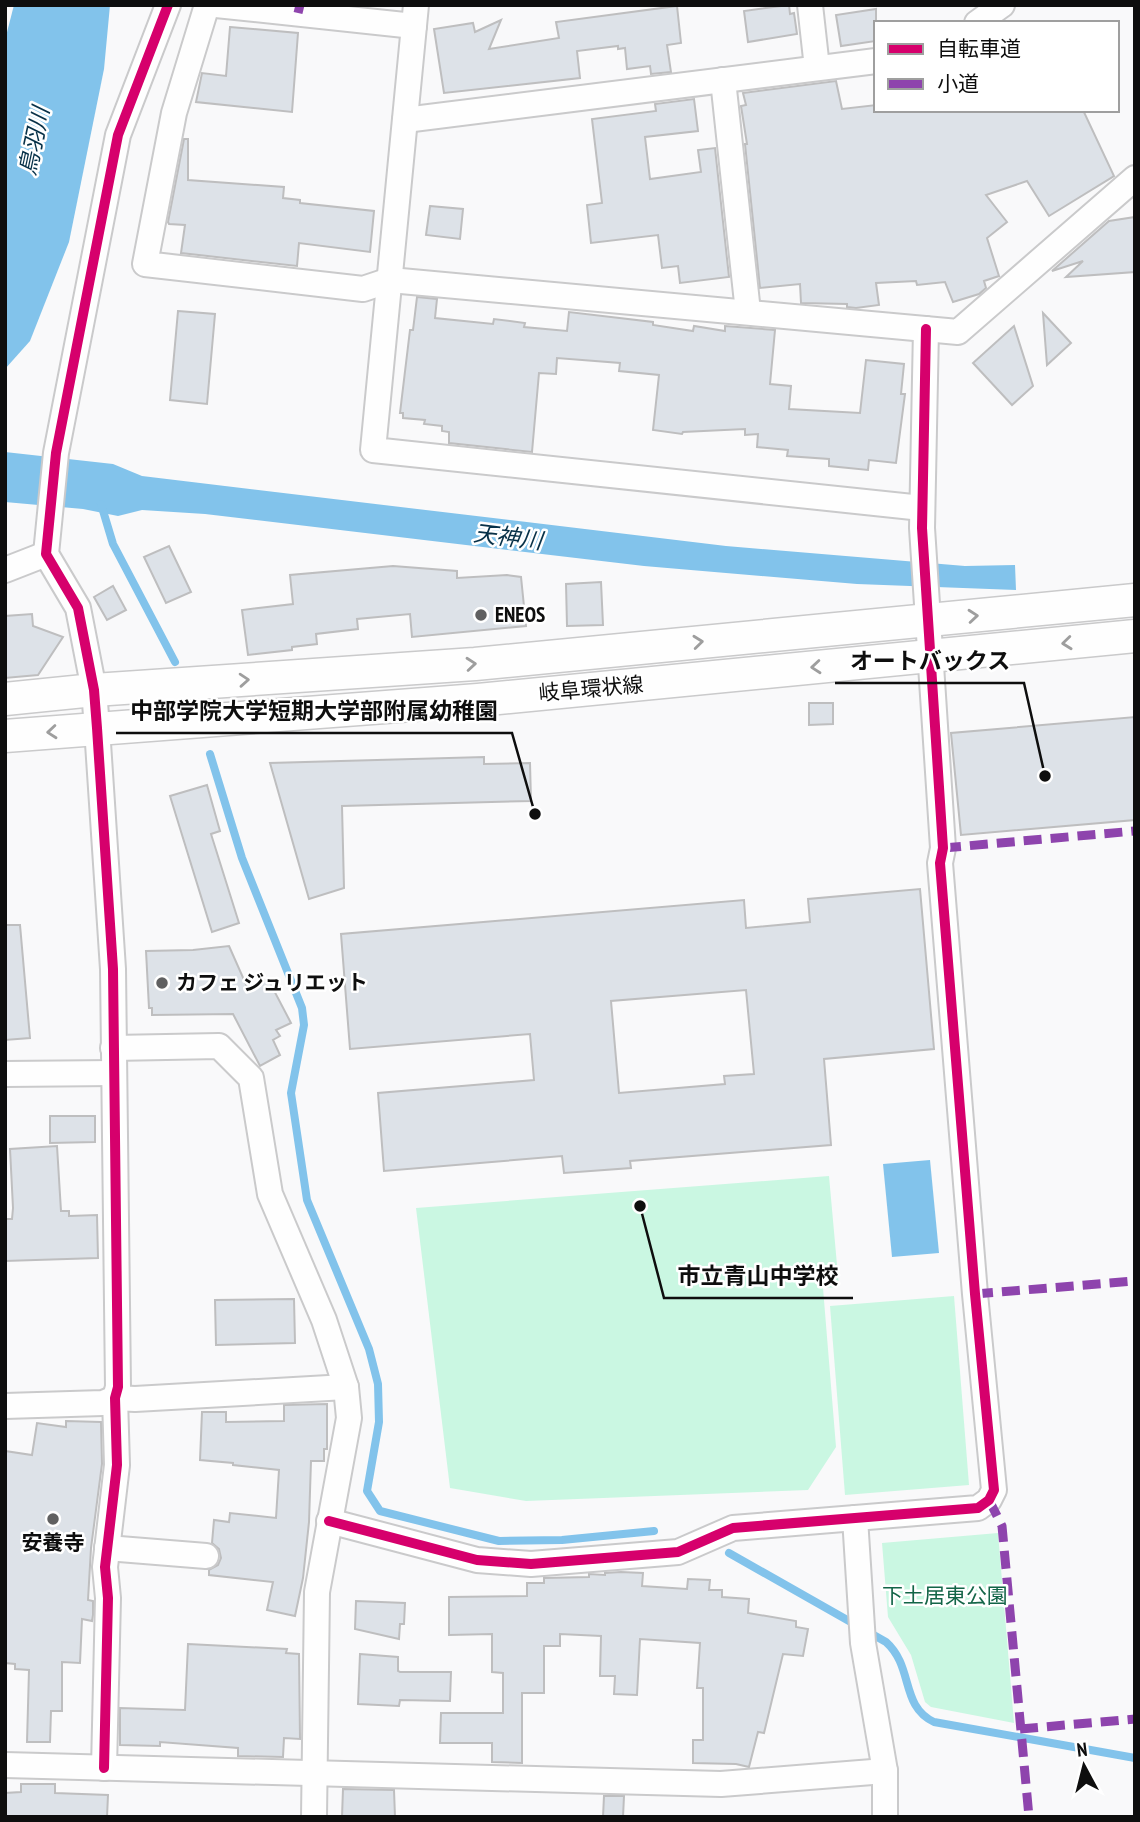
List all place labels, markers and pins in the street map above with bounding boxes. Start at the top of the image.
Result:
place label: ENEOS [495,601,545,628]
marker: ENEOS [473,607,489,623]
callout: オートバックス [835,639,1024,683]
callout: 中部学院大学短期大学部附属幼稚園 [116,689,512,733]
place label: カフェ ジュリエット [176,969,368,996]
marker: カフェ ジュリエット [154,975,170,991]
callout: 市立青山中学校 [664,1254,853,1298]
marker: 安養寺 [45,1511,61,1527]
place label: 安養寺 [22,1529,85,1556]

